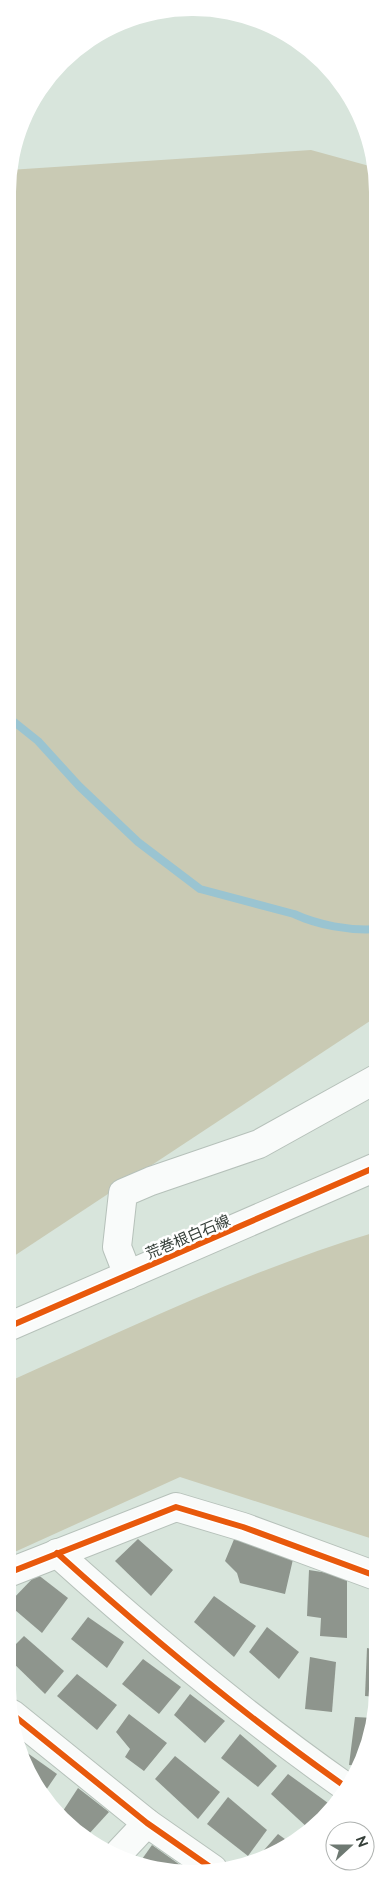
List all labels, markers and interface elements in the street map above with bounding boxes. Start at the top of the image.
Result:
street label: 荒巻根白石線 [143,1211,233,1263]
north arrow [325,1821,375,1871]
text: N [353,1833,372,1849]

